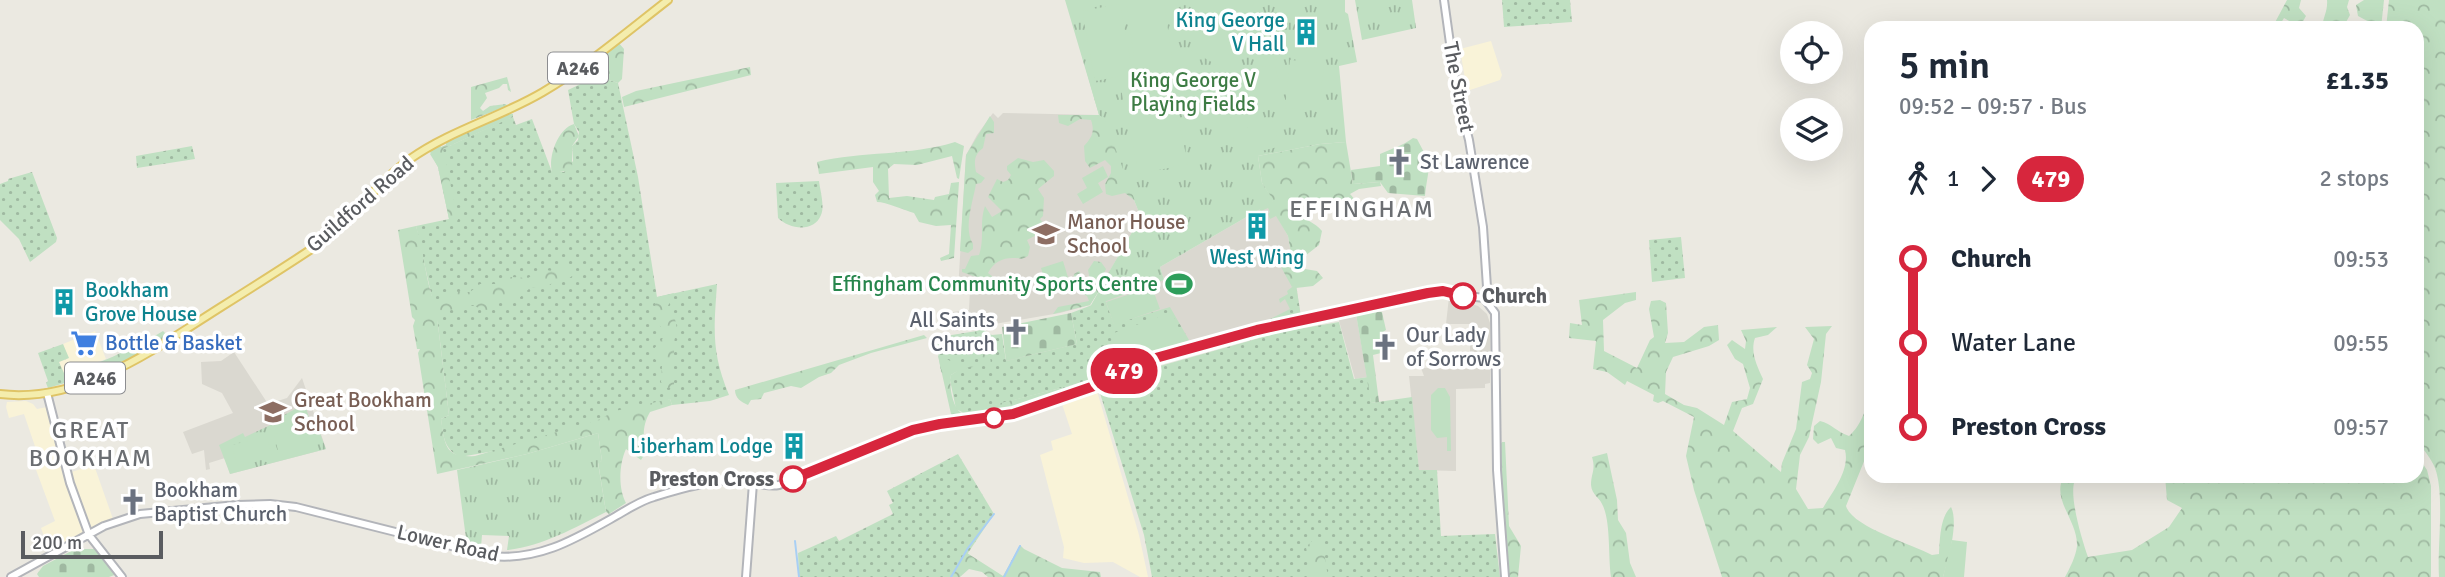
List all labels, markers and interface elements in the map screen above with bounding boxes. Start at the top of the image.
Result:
place label: King George V Hall [1176,7,1285,57]
building icon: King George V Hall [1291,17,1321,47]
map controls [1780,21,1843,161]
button: locate [1780,21,1843,84]
street label: The Street [1437,40,1481,134]
text: 5 min [1899,42,1990,89]
road number: A246 [548,52,608,83]
text: £1.35 [2325,65,2389,97]
park label: King George V Playing Fields [1130,67,1256,117]
text: 09:52 – 09:57 · Bus [1899,92,2087,121]
button: layers [1780,98,1843,161]
church icon: St Lawrence [1384,147,1414,177]
place label: St Lawrence [1420,149,1530,175]
street label: Guildford Road [301,150,419,258]
icon: walk [1899,160,1937,198]
icon: forward [1969,160,2007,198]
text: 1 [1947,164,1959,193]
text: 479 [2031,164,2070,194]
text: 2 stops [2319,164,2389,193]
district label: EFFINGHAM [1289,194,1435,224]
place label: Manor House School [1067,209,1186,259]
building icon: West Wing [1242,211,1272,241]
school or university icon: Manor House School [1031,219,1061,249]
text: Church [1951,243,2032,275]
place label: West Wing [1210,244,1304,270]
text: 09:53 [2333,245,2389,274]
sports icon: Effingham Community Sports Centre [1164,269,1194,299]
place label: Effingham Community Sports Centre [832,271,1158,297]
place label: Bookham Grove House [85,277,197,327]
marker: Church [1450,283,1476,309]
place label: Church [1482,283,1547,309]
building icon: Bookham Grove House [49,287,79,317]
place label: All Saints Church [910,307,995,357]
church icon: All Saints Church [1001,317,1031,347]
place label: Our Lady of Sorrows [1406,322,1501,372]
text: Water Lane [1951,327,2076,359]
supermarket icon: Bottle & Basket [69,328,99,358]
text: 09:55 [2333,329,2389,358]
place label: Bottle & Basket [105,330,242,356]
church icon: Our Lady of Sorrows [1370,332,1400,362]
line badge: 479 [1084,348,1164,394]
text: 479 [1105,356,1143,386]
road number: A246 [65,362,125,394]
place label: Great Bookham School [294,387,432,437]
school or university icon: Great Bookham School [258,397,288,427]
unlabelled marker [984,408,1004,428]
text: Preston Cross [1951,411,2106,443]
text: 09:57 [2333,413,2389,442]
district label: GREAT BOOKHAM [29,415,153,473]
building icon: Liberham Lodge [779,431,809,461]
place label: Liberham Lodge [630,433,773,459]
place label: Preston Cross [649,466,774,492]
marker: Preston Cross [780,466,806,492]
place label: Bookham Baptist Church [154,477,287,527]
church icon: Bookham Baptist Church [118,487,148,517]
street label: Lower Road [394,519,502,567]
scale bar [21,528,163,560]
text: 200 m [32,531,82,555]

